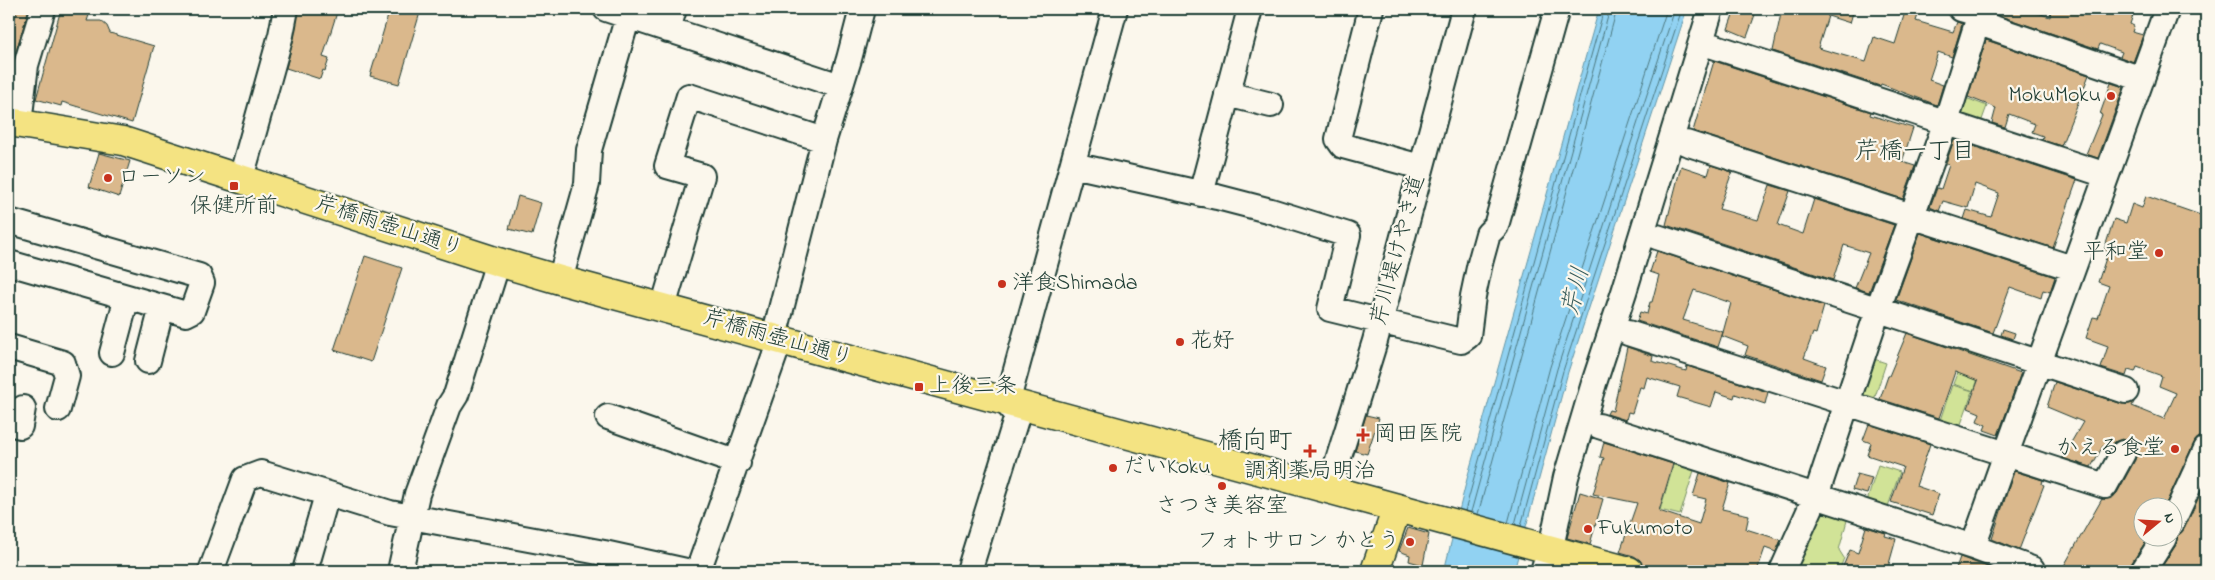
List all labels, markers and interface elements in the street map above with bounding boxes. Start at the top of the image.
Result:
place label: MokuMoku [2008,80,2101,112]
marker: MokuMoku [2105,90,2117,102]
district label: 芹橋一丁目 [1855,135,1975,170]
place label: ローソン [118,162,206,194]
street label: 芹川堤けやき道 [1364,171,1434,329]
marker: ローソン [102,172,114,184]
marker: 保健所前 [228,180,240,192]
street label: 芹橋雨壺山通り [311,188,467,266]
place label: 保健所前 [190,191,278,223]
place label: 平和堂 [2083,237,2149,269]
marker: 平和堂 [2153,247,2165,259]
water label: 芹川 [1554,263,1600,319]
place label: 洋食Shimada [1012,268,1138,300]
marker: 洋食Shimada [996,278,1008,290]
street label: 芹橋雨壺山通り [700,302,856,376]
place label: 花好 [1190,326,1234,358]
marker: 花好 [1174,336,1186,348]
place label: 上後三条 [929,371,1017,403]
marker: 上後三条 [913,381,925,393]
place label: 岡田医院 [1374,419,1462,451]
district label: 橋向町 [1217,424,1293,460]
marker: 岡田医院 [1356,428,1370,442]
place label: かえる食堂 [2056,433,2165,465]
marker: かえる食堂 [2169,443,2181,455]
marker: 調剤薬局明治 [1304,445,1316,457]
place label: だいKoku [1123,452,1211,484]
place label: 調剤薬局明治 [1244,456,1376,488]
marker: だいKoku [1107,462,1119,474]
marker: さつき美容室 [1216,480,1228,492]
place label: さつき美容室 [1156,491,1288,523]
north arrow [2132,498,2182,548]
text: N [2157,511,2180,526]
place label: Fukumoto [1597,513,1693,545]
marker: Fukumoto [1582,523,1594,535]
place label: フォトサロン かとう [1196,526,1400,558]
marker: フォトサロン かとう [1404,536,1416,548]

